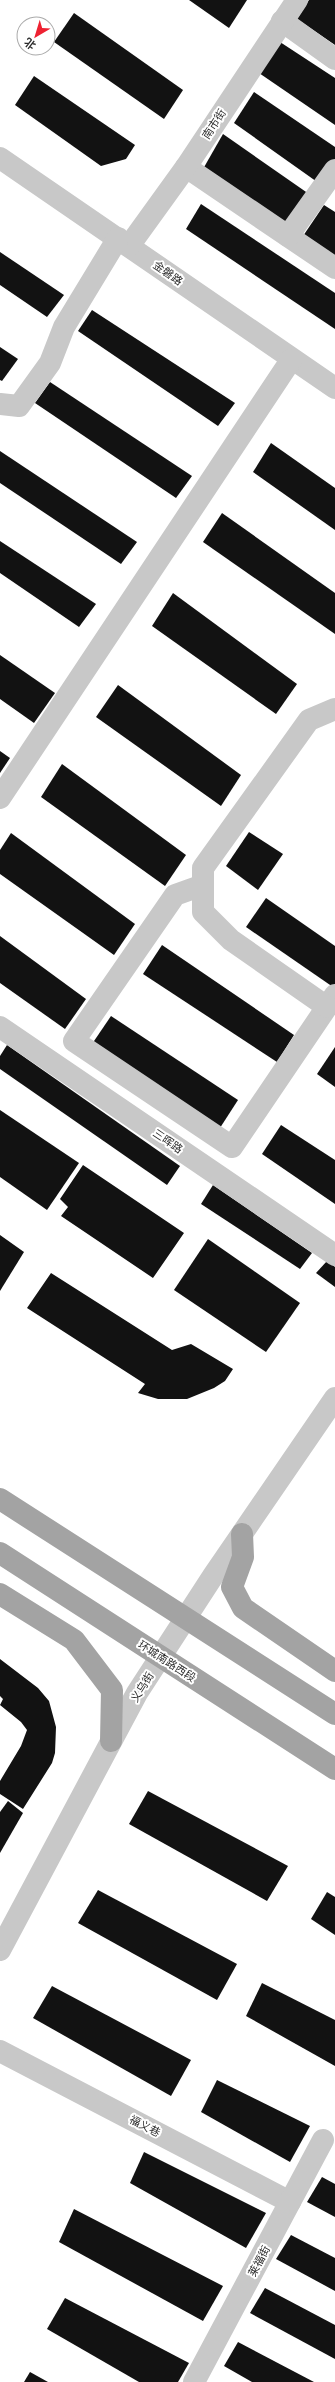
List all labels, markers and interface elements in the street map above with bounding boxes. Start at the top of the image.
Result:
north arrow [16,16,56,56]
text: 北 [22,36,38,52]
street label: 南市街 [200,107,228,141]
street label: 金磐路 [151,259,185,287]
street label: 三晖路 [151,1127,185,1155]
street label: 环城南路西段 [136,1638,198,1684]
street label: 义乌街 [128,1670,156,1704]
street label: 福义巷 [128,2113,162,2139]
street label: 莱福街 [246,2244,272,2278]

